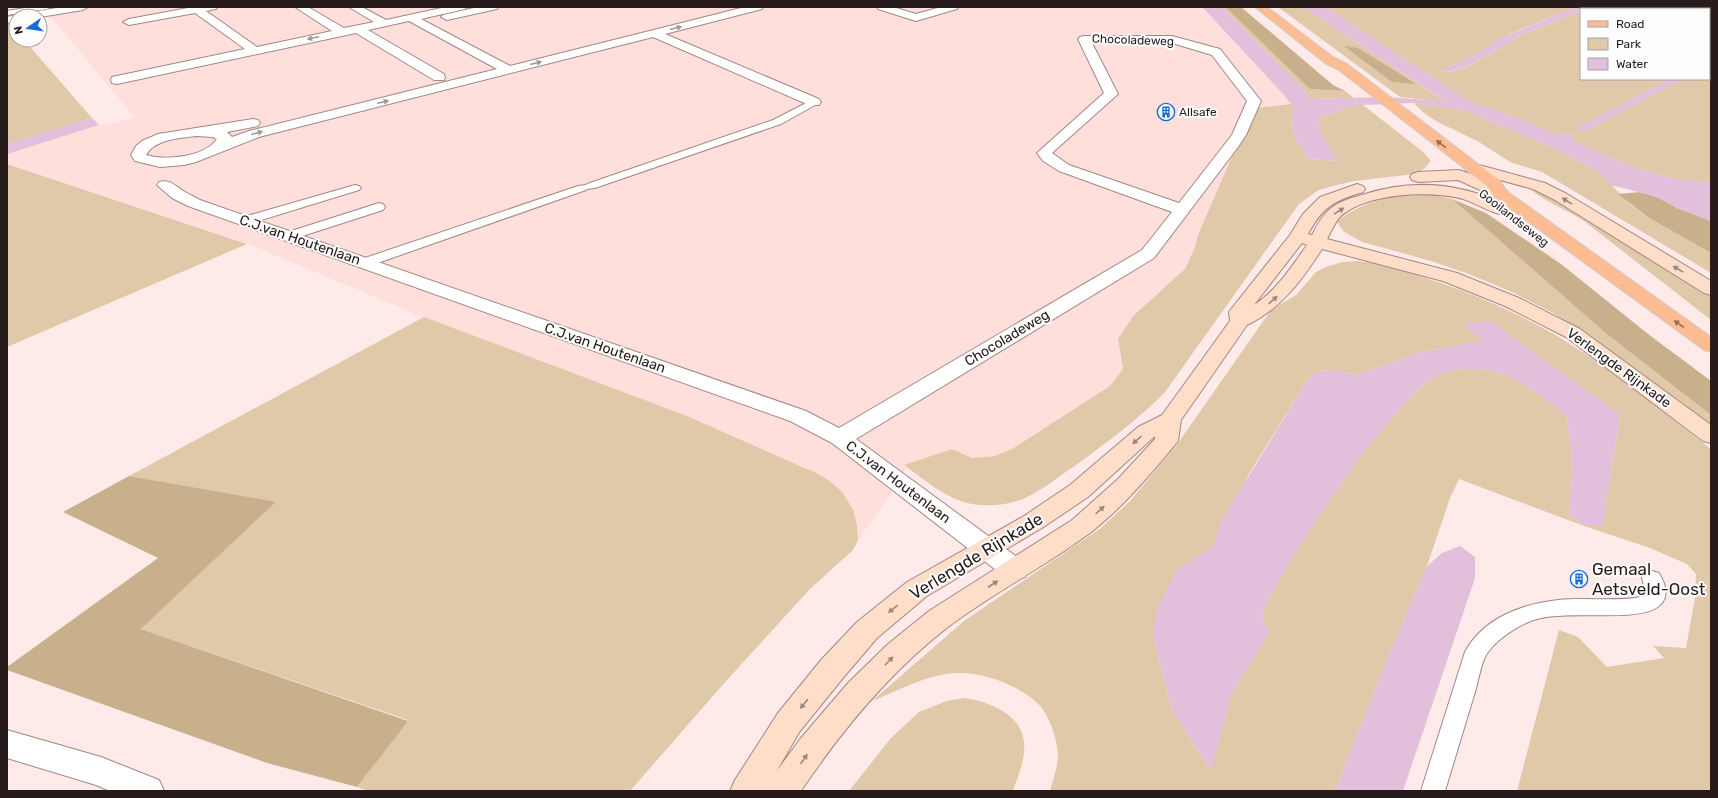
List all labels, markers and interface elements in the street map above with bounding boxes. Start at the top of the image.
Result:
north arrow [8,8,48,48]
legend [1580,8,1710,80]
text: Road [1616,17,1644,31]
one-way arrow [669,24,682,30]
text: N [12,25,26,35]
street label: Chocoladeweg [1092,32,1174,48]
one-way arrow [307,36,319,42]
text: Park [1616,37,1642,51]
text: Water [1616,57,1648,71]
one-way arrow [530,60,542,66]
one-way arrow [377,98,389,104]
building icon: Allsafe [1156,102,1176,122]
place label: Allsafe [1179,105,1217,119]
one-way arrow [251,130,263,136]
one-way arrow [1436,140,1447,148]
street label: Gooilandseweg [1476,186,1552,250]
one-way arrow [1561,197,1573,204]
one-way arrow [1334,207,1344,215]
street label: C.J.van Houtenlaan [237,211,363,269]
one-way arrow [1673,265,1683,273]
one-way arrow [1268,295,1278,305]
street label: Chocoladeweg [961,306,1053,370]
street label: C.J.van Houtenlaan [542,319,668,377]
one-way arrow [1674,320,1684,328]
street label: Verlengde Rijnkade [1563,324,1675,412]
one-way arrow [1131,435,1142,444]
street label: C.J.van Houtenlaan [842,437,954,527]
one-way arrow [1095,505,1105,514]
street label: Verlengde Rijnkade [906,508,1046,604]
place label: Gemaal Aetsveld-Oost [1592,559,1706,599]
building icon: Gemaal Aetsveld-Oost [1569,569,1589,589]
one-way arrow [987,580,999,587]
one-way arrow [887,605,898,613]
one-way arrow [884,656,894,666]
one-way arrow [800,698,809,709]
one-way arrow [800,754,808,764]

